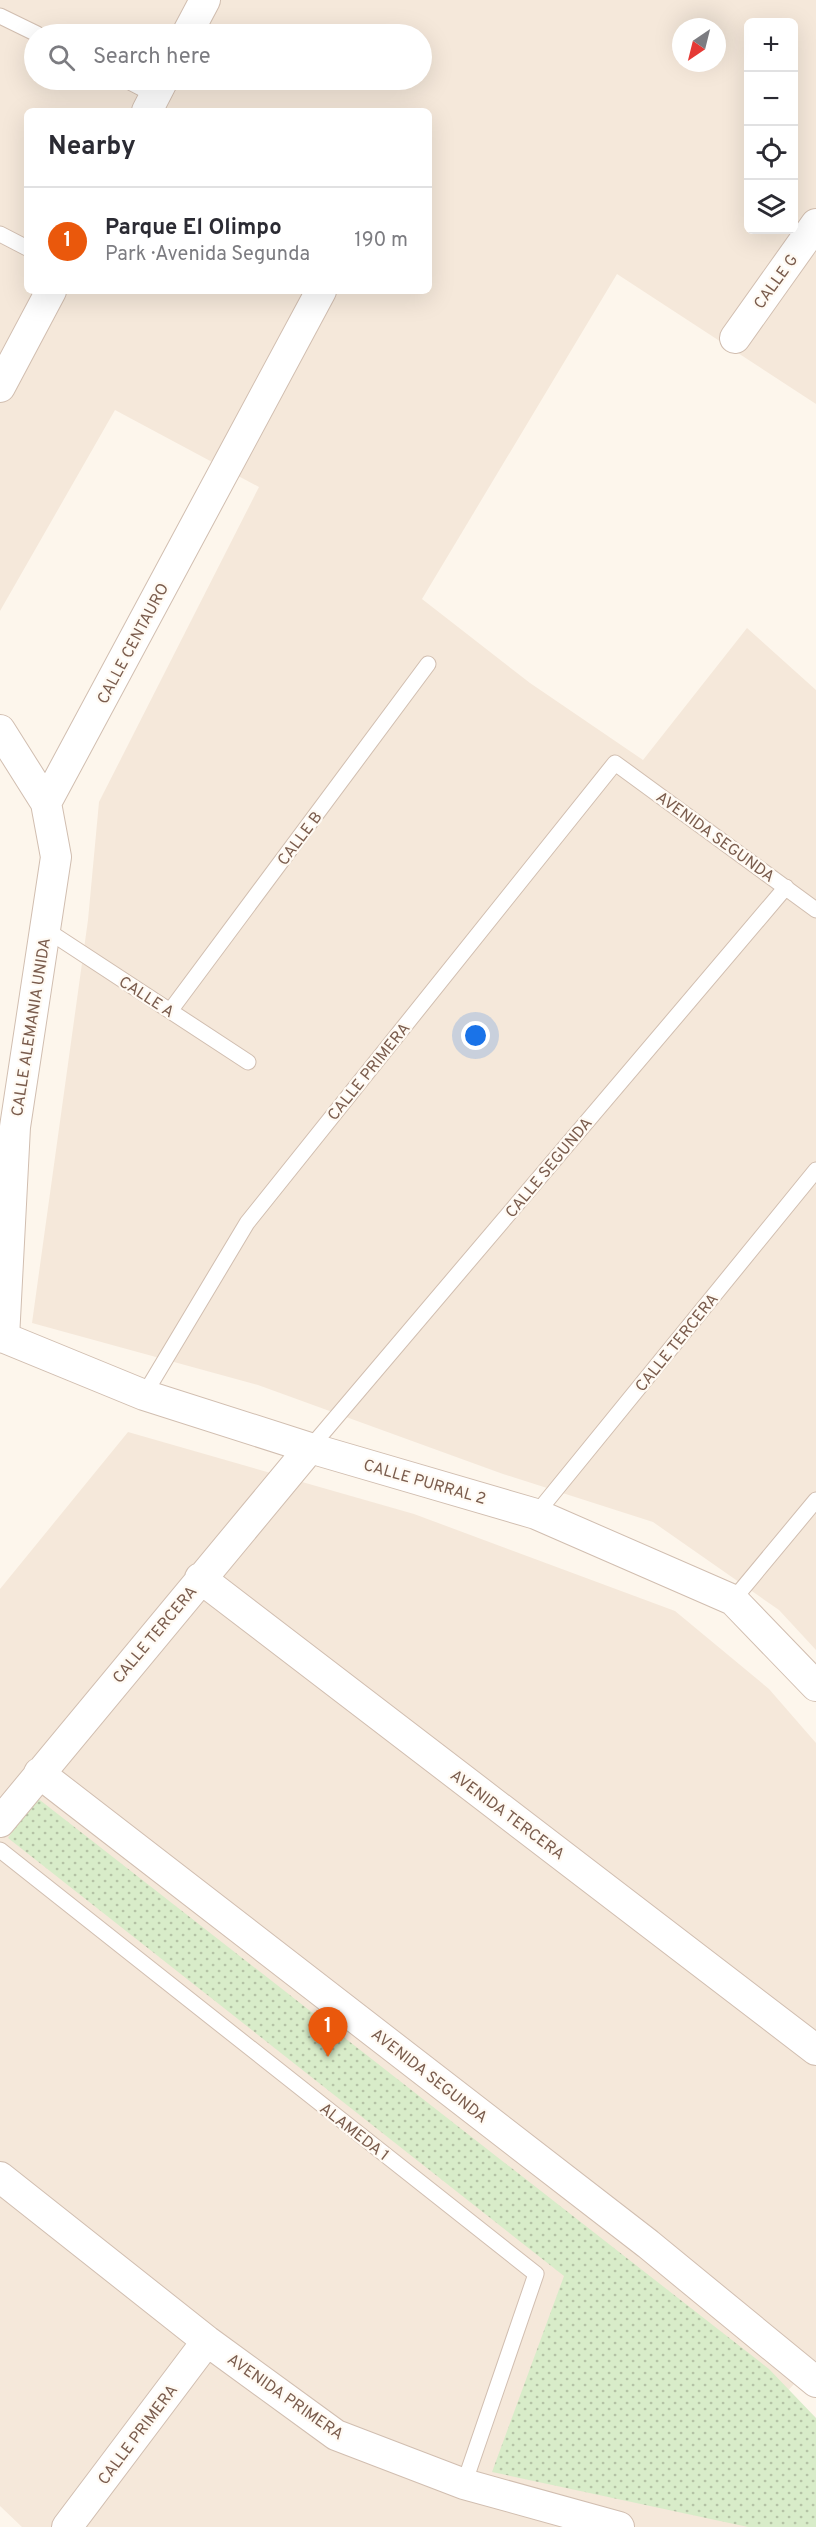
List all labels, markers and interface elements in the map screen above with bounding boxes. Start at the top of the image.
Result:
north arrow [672,18,726,72]
map controls [744,18,798,234]
button: + [744,18,798,72]
search box [24,24,432,90]
icon: search [45,41,78,74]
text: Search here [93,44,211,71]
button: − [744,72,798,126]
button: locate [744,126,798,180]
text: Nearby [48,131,136,164]
button: layers [744,180,798,234]
text: Parque El Olimpo [105,215,282,242]
text: 1 [64,228,72,254]
text: 190 m [354,228,408,254]
text: Park · Avenida Segunda [105,242,310,268]
street label: CALLE G [750,251,803,313]
street label: CALLE CENTAURO [94,580,174,708]
street label: AVENIDA SEGUNDA [652,788,778,888]
street label: CALLE B [274,808,327,870]
street label: CALLE ALEMANIA UNIDA [8,936,56,1118]
street label: CALLE A [114,972,177,1023]
street label: CALLE PRIMERA [324,1019,415,1125]
your location [461,1021,490,1050]
street label: CALLE SEGUNDA [502,1114,597,1223]
street label: CALLE TERCERA [632,1290,724,1397]
street label: CALLE PURRAL 2 [361,1456,488,1510]
street label: CALLE TERCERA [109,1582,202,1688]
street label: AVENIDA TERCERA [446,1766,568,1865]
pin: 1 [308,2008,348,2057]
street label: AVENIDA SEGUNDA [367,2025,491,2128]
street label: ALAMEDA 1 [315,2099,393,2166]
street label: AVENIDA PRIMERA [223,2350,347,2445]
street label: CALLE PRIMERA [94,2381,183,2489]

